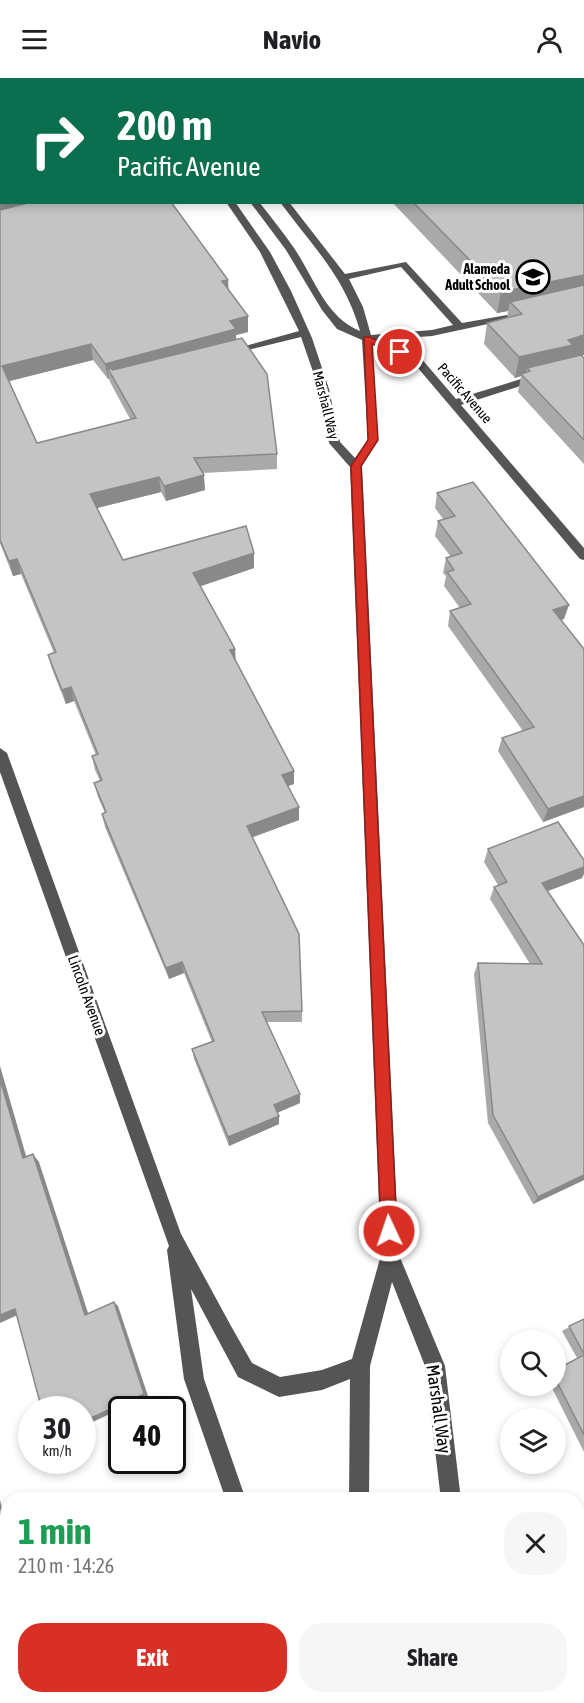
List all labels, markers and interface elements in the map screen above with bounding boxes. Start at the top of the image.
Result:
icon: menu [18,23,51,56]
icon: person [533,23,566,56]
text: Navio [263,24,321,55]
text: 200 m [117,101,212,149]
icon: right [18,102,96,180]
text: Pacific Avenue [117,151,261,182]
school or university icon: Alameda Adult School [515,259,551,295]
place label: Alameda Adult School [444,261,510,293]
pin [374,326,425,377]
icon: arrive [383,335,416,368]
street label: Pacific Avenue [435,360,495,426]
street label: Marshall Way [310,369,342,441]
street label: Lincoln Avenue [65,953,109,1038]
position arrow [357,1199,421,1263]
map controls [500,1330,566,1474]
button: search [500,1330,566,1396]
street label: Marshall Way [422,1363,456,1455]
speed limit sign: 40 [108,1396,186,1474]
button: layers [500,1408,566,1474]
text: 30 [43,1411,71,1445]
text: km/h [42,1442,72,1459]
text: 1 min [18,1510,92,1552]
button: close [504,1512,567,1575]
text: 210 m · 14:26 [18,1554,114,1577]
button: Exit [18,1623,287,1692]
button: Share [299,1623,567,1692]

